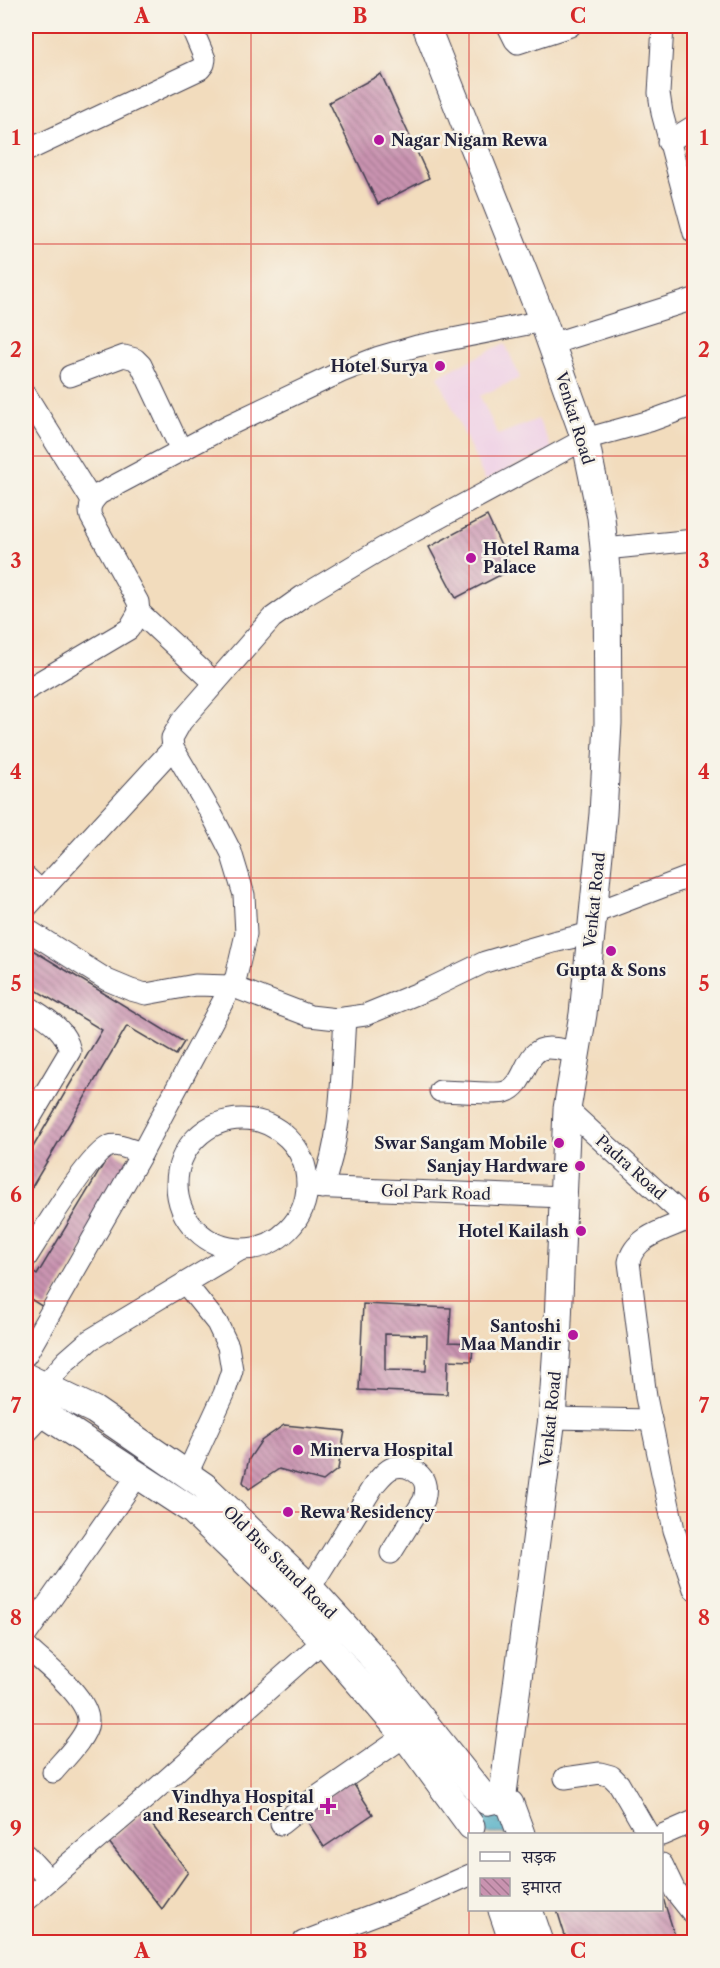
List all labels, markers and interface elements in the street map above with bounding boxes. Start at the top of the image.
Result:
text: A [133,4,150,28]
text: B [353,4,368,28]
text: C [570,4,586,28]
text: 1 [12,126,21,150]
text: 1 [700,126,709,150]
place label: Nagar Nigam Rewa [391,130,548,150]
marker: Nagar Nigam Rewa [372,133,386,147]
text: 2 [10,338,22,362]
text: 2 [698,338,710,362]
place label: Hotel Surya [330,356,429,376]
marker: Hotel Surya [433,359,447,373]
street label: Venkat Road [551,368,599,467]
place label: Hotel Rama Palace [483,539,581,577]
text: 3 [10,549,22,573]
text: 3 [698,549,710,573]
marker: Hotel Rama Palace [464,551,478,565]
text: 4 [10,760,22,784]
text: 4 [698,760,710,784]
street label: Venkat Road [579,851,609,950]
marker: Gupta & Sons [604,944,618,958]
place label: Gupta & Sons [556,960,666,980]
text: 5 [10,972,22,996]
text: 5 [698,972,710,996]
street label: Padra Road [592,1130,670,1204]
place label: Swar Sangam Mobile [374,1133,547,1153]
marker: Swar Sangam Mobile [552,1136,566,1150]
place label: Sanjay Hardware [427,1156,568,1176]
marker: Sanjay Hardware [573,1159,587,1173]
street label: Gol Park Road [381,1180,492,1204]
text: 6 [10,1183,22,1207]
text: 6 [698,1183,710,1207]
place label: Hotel Kailash [458,1221,569,1241]
marker: Hotel Kailash [574,1224,588,1238]
place label: Santoshi Maa Mandir [461,1316,561,1354]
marker: Santoshi Maa Mandir [566,1328,580,1342]
street label: Venkat Road [535,1370,565,1469]
text: 7 [11,1394,22,1418]
text: 7 [699,1394,710,1418]
place label: Minerva Hospital [310,1440,454,1460]
marker: Minerva Hospital [291,1443,305,1457]
street label: Old Bus Stand Road [219,1501,341,1623]
place label: Rewa Residency [300,1502,435,1522]
marker: Rewa Residency [281,1505,295,1519]
text: 8 [10,1606,22,1630]
text: 8 [698,1606,710,1630]
place label: Vindhya Hospital and Research Centre [143,1787,314,1825]
marker: Vindhya Hospital and Research Centre [319,1797,337,1815]
text: 9 [10,1817,22,1841]
text: 9 [698,1817,710,1841]
legend [468,1833,663,1911]
text: सड़क [521,1846,557,1868]
text: इमारत [521,1876,562,1898]
text: A [133,1939,150,1963]
text: B [353,1939,368,1963]
text: C [570,1939,586,1963]

